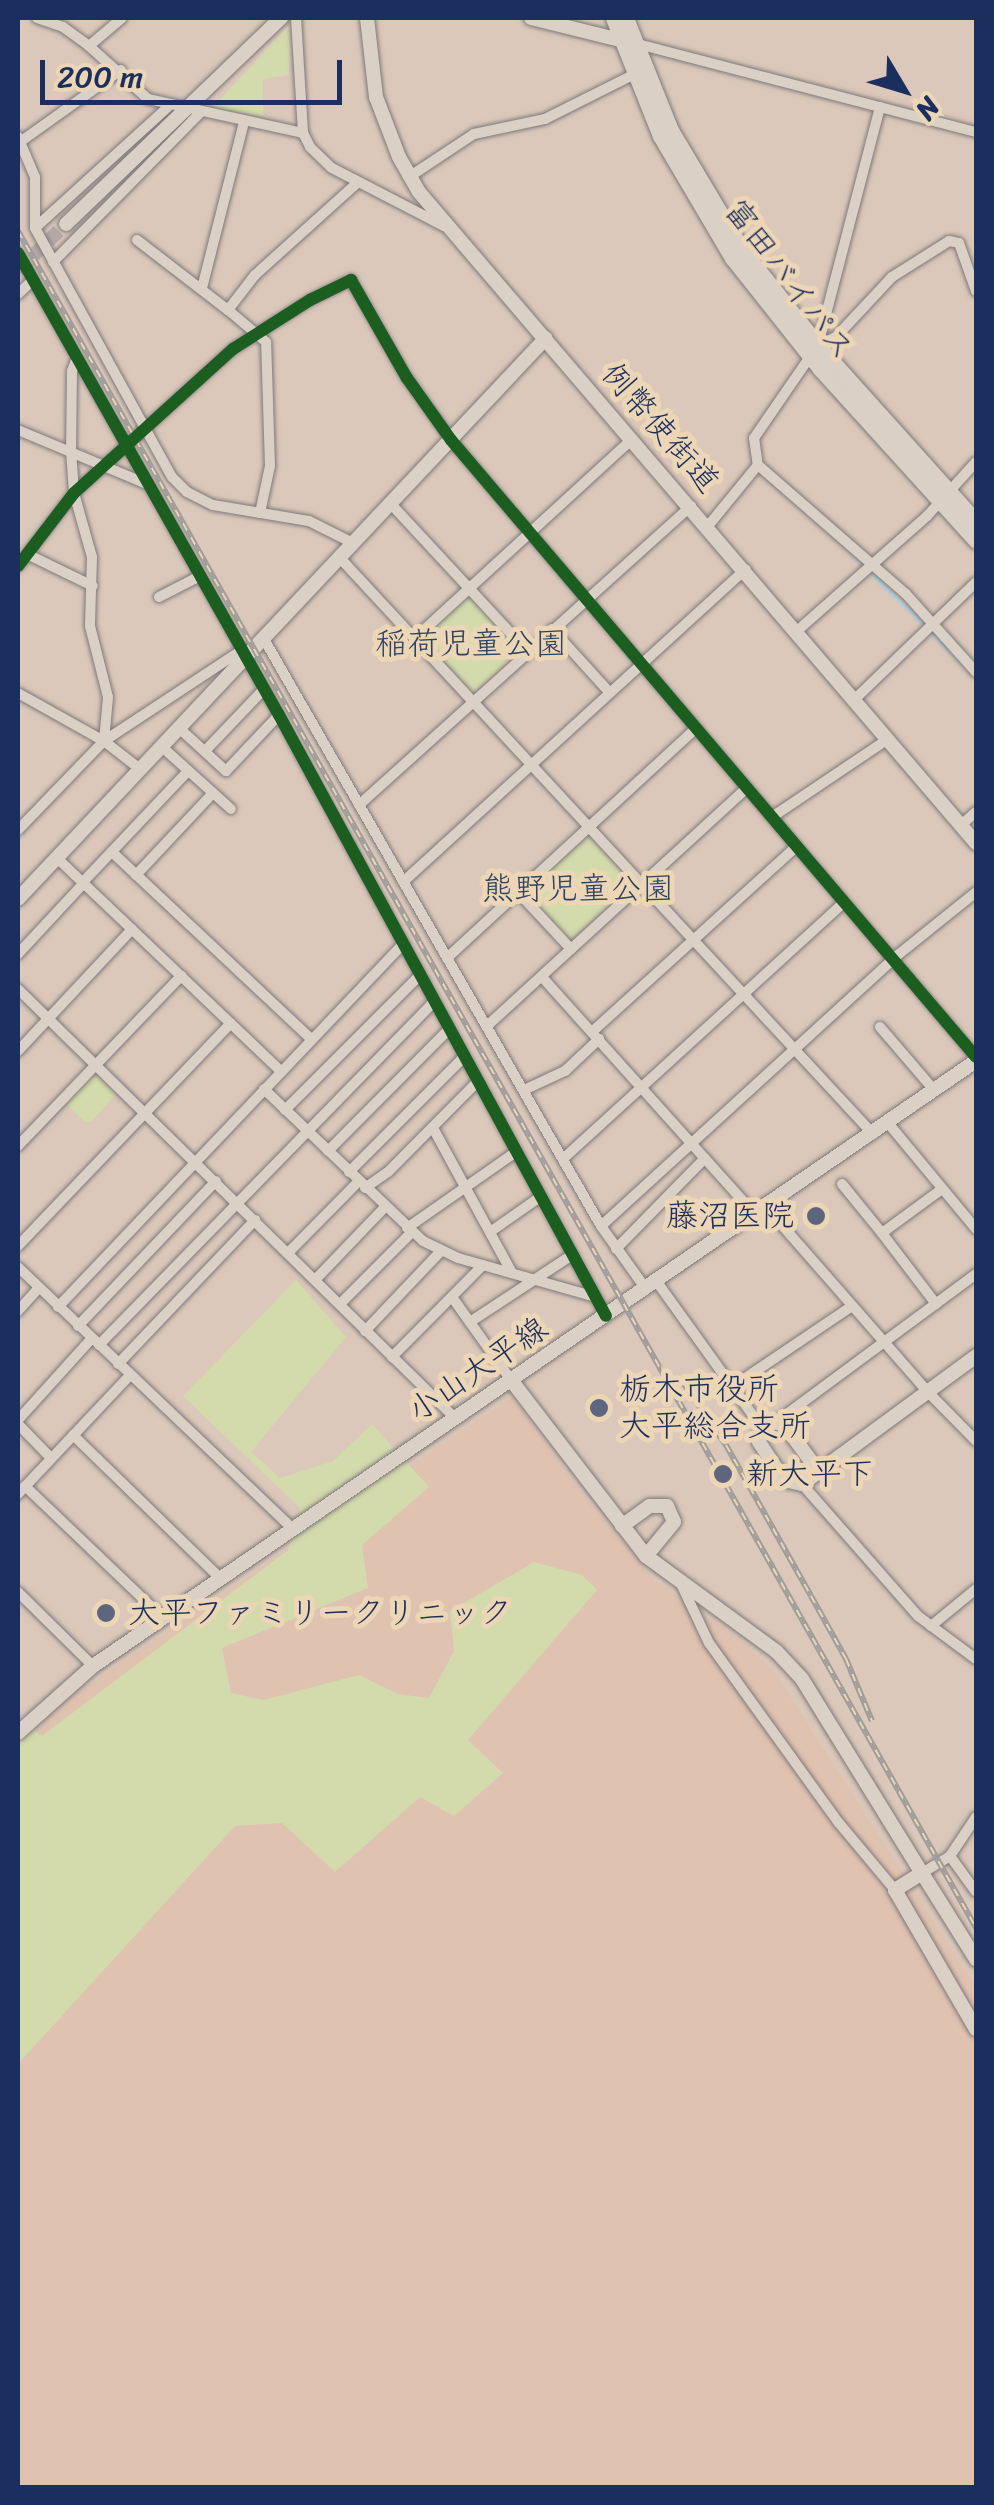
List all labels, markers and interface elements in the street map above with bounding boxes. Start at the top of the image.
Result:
scale bar [45,40,348,102]
north arrow [854,40,954,140]
text: 200 m [57,50,143,104]
text: N [903,86,953,132]
street label: 富田バイパス [716,192,862,368]
street label: 例幣使街道 [593,355,727,501]
park label: 稲荷児童公園 [375,625,567,663]
park label: 熊野児童公園 [482,870,674,908]
place label: 藤沼医院 [666,1197,794,1235]
marker: 藤沼医院 [803,1203,829,1229]
street label: 小山大平線 [401,1309,555,1431]
place label: 栃木市役所 大平総合支所 [619,1371,811,1446]
marker: 栃木市役所 大平総合支所 [588,1397,610,1419]
place label: 新大平下 [746,1455,874,1493]
marker: 新大平下 [710,1461,736,1487]
place label: 大平ファミリークリニック [128,1594,512,1632]
marker: 大平ファミリークリニック [93,1600,119,1626]

